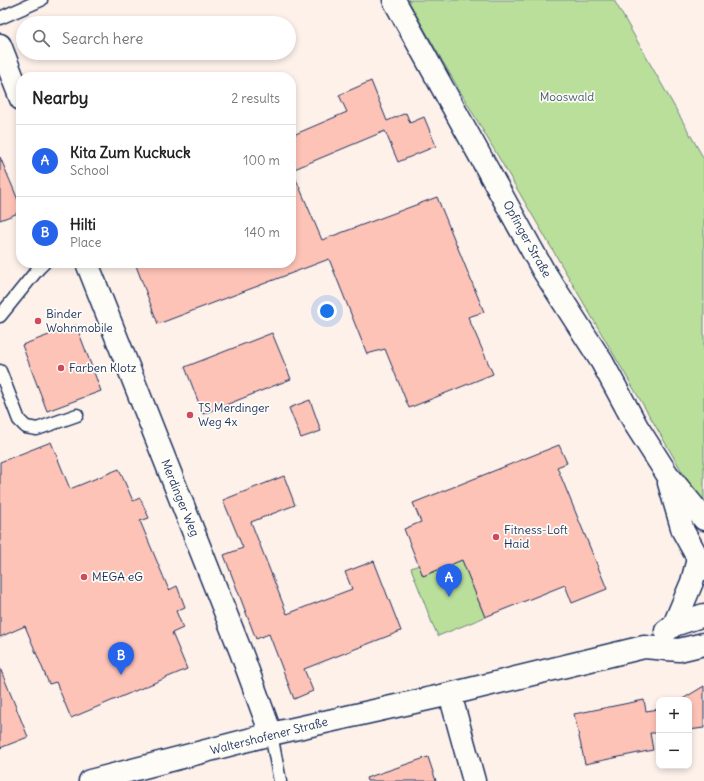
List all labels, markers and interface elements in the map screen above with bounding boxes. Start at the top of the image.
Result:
search box [16,16,296,60]
icon: search [30,27,52,49]
text: Search here [62,29,143,48]
text: Nearby [32,87,88,109]
park label: Mooswald [540,89,594,104]
text: 2 results [231,90,280,107]
text: Kita Zum Kuckuck [70,143,191,162]
text: A [41,152,49,169]
text: 100 m [243,152,280,169]
text: School [70,162,109,179]
street label: Opfinger Straße [500,198,555,280]
text: Hilti [70,215,96,234]
text: B [41,224,49,241]
text: 140 m [244,224,280,241]
text: Place [70,234,101,251]
your location [317,301,337,321]
place label: Binder Wohnmobile [46,306,113,335]
marker: Binder Wohnmobile [33,316,43,326]
place label: Farben Klotz [69,360,137,375]
marker: Farben Klotz [56,363,66,373]
place label: TS Merdinger Weg 4x [198,400,270,429]
marker: TS Merdinger Weg 4x [185,410,195,420]
street label: Merdinger Weg [158,457,203,539]
place label: Fitness-Loft Haid [504,522,568,551]
marker: Fitness-Loft Haid [491,532,501,542]
pin: A [436,564,462,597]
place label: MEGA eG [92,569,143,584]
marker: MEGA eG [79,572,89,582]
pin: B [108,642,134,675]
map controls [656,697,692,769]
button: + [656,697,692,733]
street label: Waltershofener Straße [208,714,329,757]
button: − [656,733,692,769]

